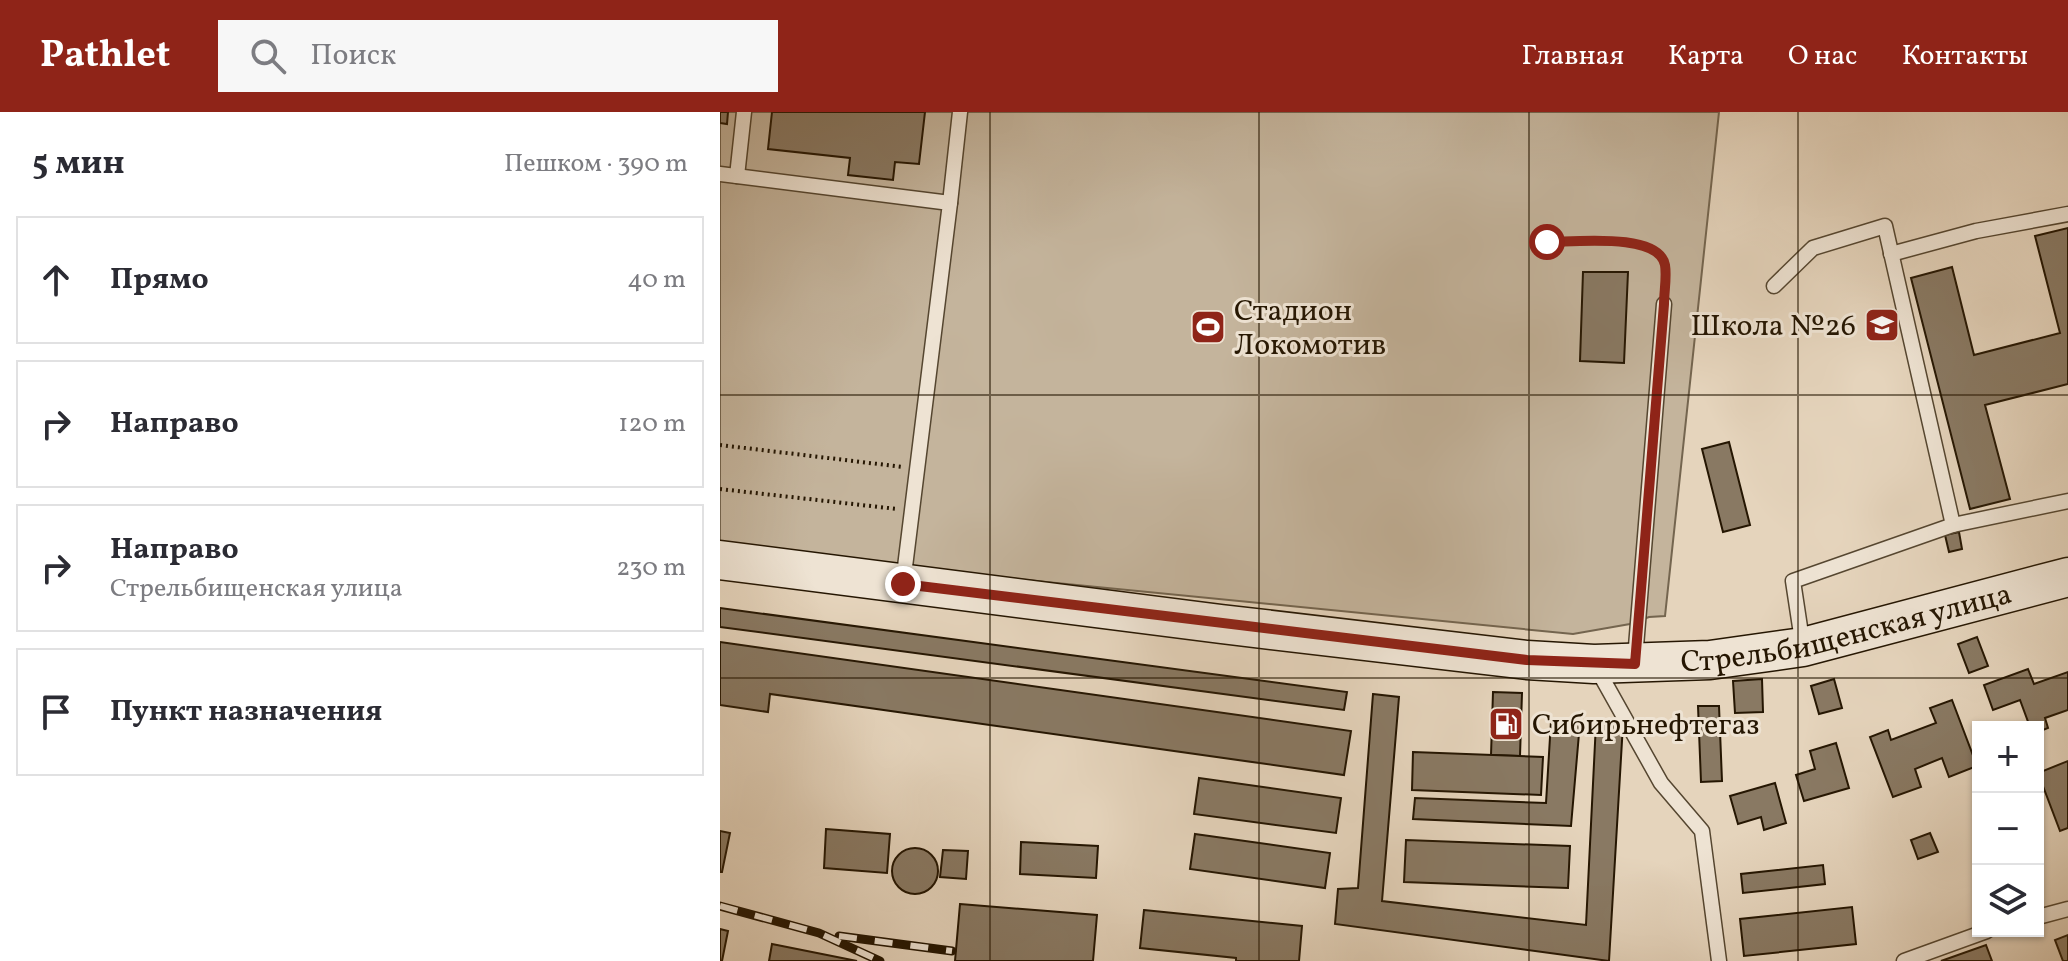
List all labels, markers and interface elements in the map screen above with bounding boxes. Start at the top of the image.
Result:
search box [218,20,778,92]
text: Pathlet [40,30,170,83]
icon: search [246,34,290,78]
text: Поиск [310,35,396,77]
text: Главная [1522,37,1624,76]
text: Карта [1668,37,1744,76]
text: О нас [1788,37,1858,76]
text: Контакты [1902,37,2028,76]
text: 5 мин [32,141,125,188]
text: Пешком · 390 m [504,146,688,182]
route start [1529,224,1565,260]
icon: ahead [34,258,78,302]
text: Прямо [110,259,209,301]
text: 40 m [627,262,686,298]
place label: Стадион Локомотив [1234,291,1386,367]
place label: Школа №26 [1691,306,1856,348]
school or university icon: Школа №26 [1863,306,1901,344]
sports icon: Стадион Локомотив [1189,308,1227,346]
icon: right [34,402,78,446]
text: Направо [110,403,239,445]
text: 120 m [618,406,686,442]
text: Направо [110,529,239,571]
icon: right [34,546,78,590]
text: 230 m [616,550,686,586]
route end [885,566,921,602]
text: Стрельбищенская улица [110,571,403,607]
street label: Стрельбищенская улица [1680,574,2016,684]
icon: arrive [34,690,78,734]
text: Пункт назначения [110,691,382,733]
fuel station icon: Сибирьнефтегаз [1487,705,1525,743]
place label: Сибирьнефтегаз [1532,705,1759,747]
map controls [1972,721,2044,937]
button: + [1972,721,2044,793]
button: − [1972,793,2044,865]
button: layers [1972,865,2044,937]

